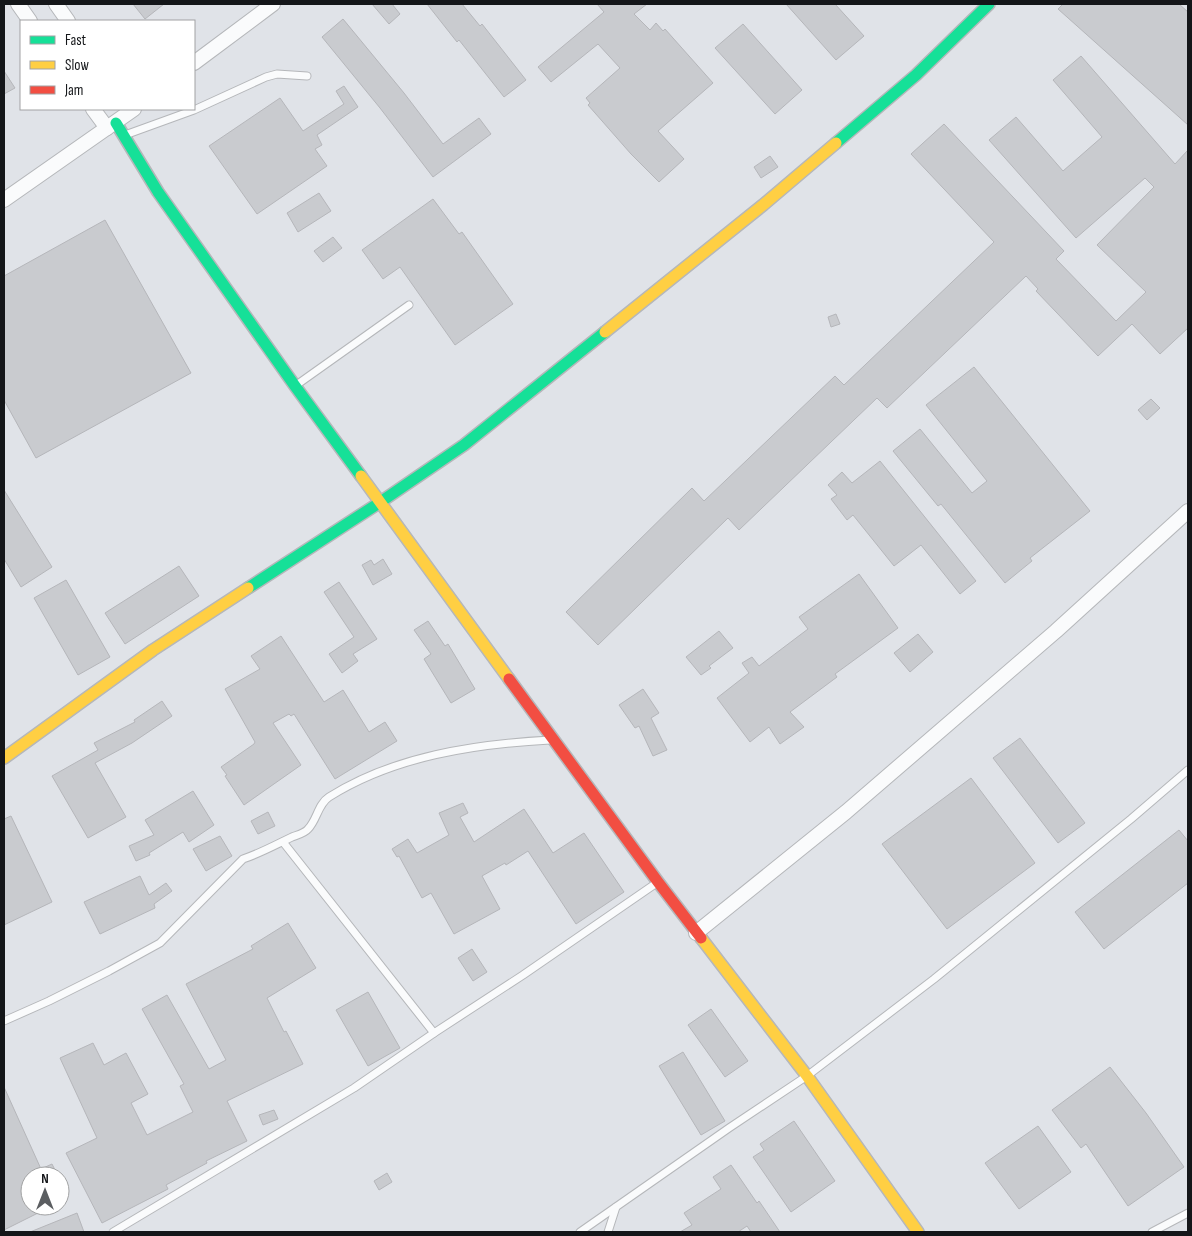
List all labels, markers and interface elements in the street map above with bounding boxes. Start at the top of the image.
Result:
legend [20,20,195,110]
text: Fast [65,31,87,50]
text: Slow [65,56,89,75]
text: Jam [64,81,83,100]
north arrow [20,1166,70,1216]
text: N [41,1170,49,1187]

